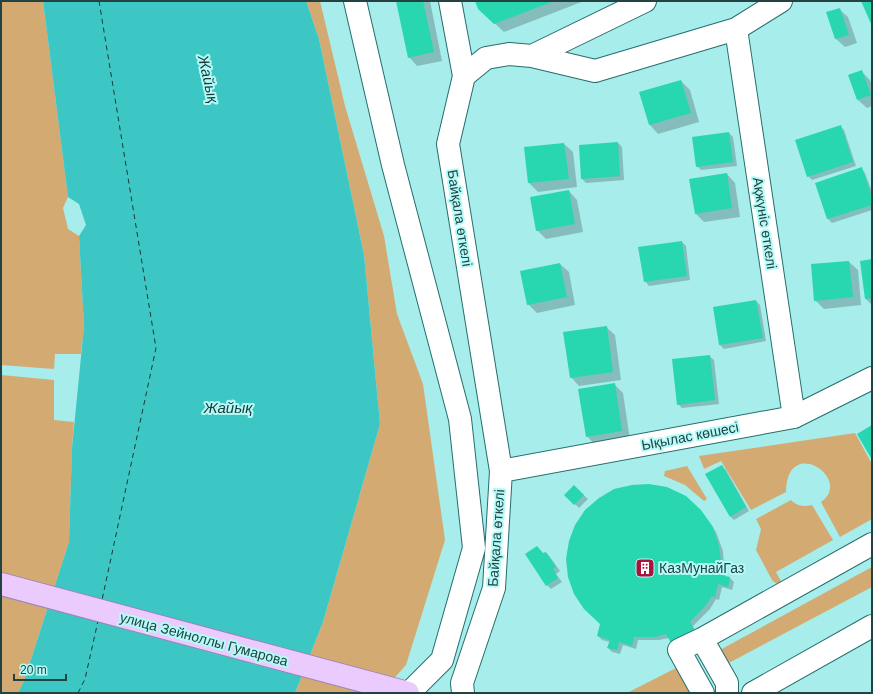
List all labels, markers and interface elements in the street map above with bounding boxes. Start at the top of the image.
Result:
water label: Жайық [195,52,222,105]
street label: Байқала өткелі [444,169,476,267]
street label: Ақжүніс өткелі [750,176,780,270]
water label: Жайық [203,399,253,416]
street label: Ықылас көшесі [640,419,740,453]
street label: Байқала өткелі [485,489,507,587]
building icon: КазМунайГаз [634,557,656,579]
place label: КазМунайГаз [659,560,744,576]
street label: улица Зейноллы Гумарова [118,609,290,669]
scale bar [14,656,66,682]
text: 20 m [20,663,47,677]

